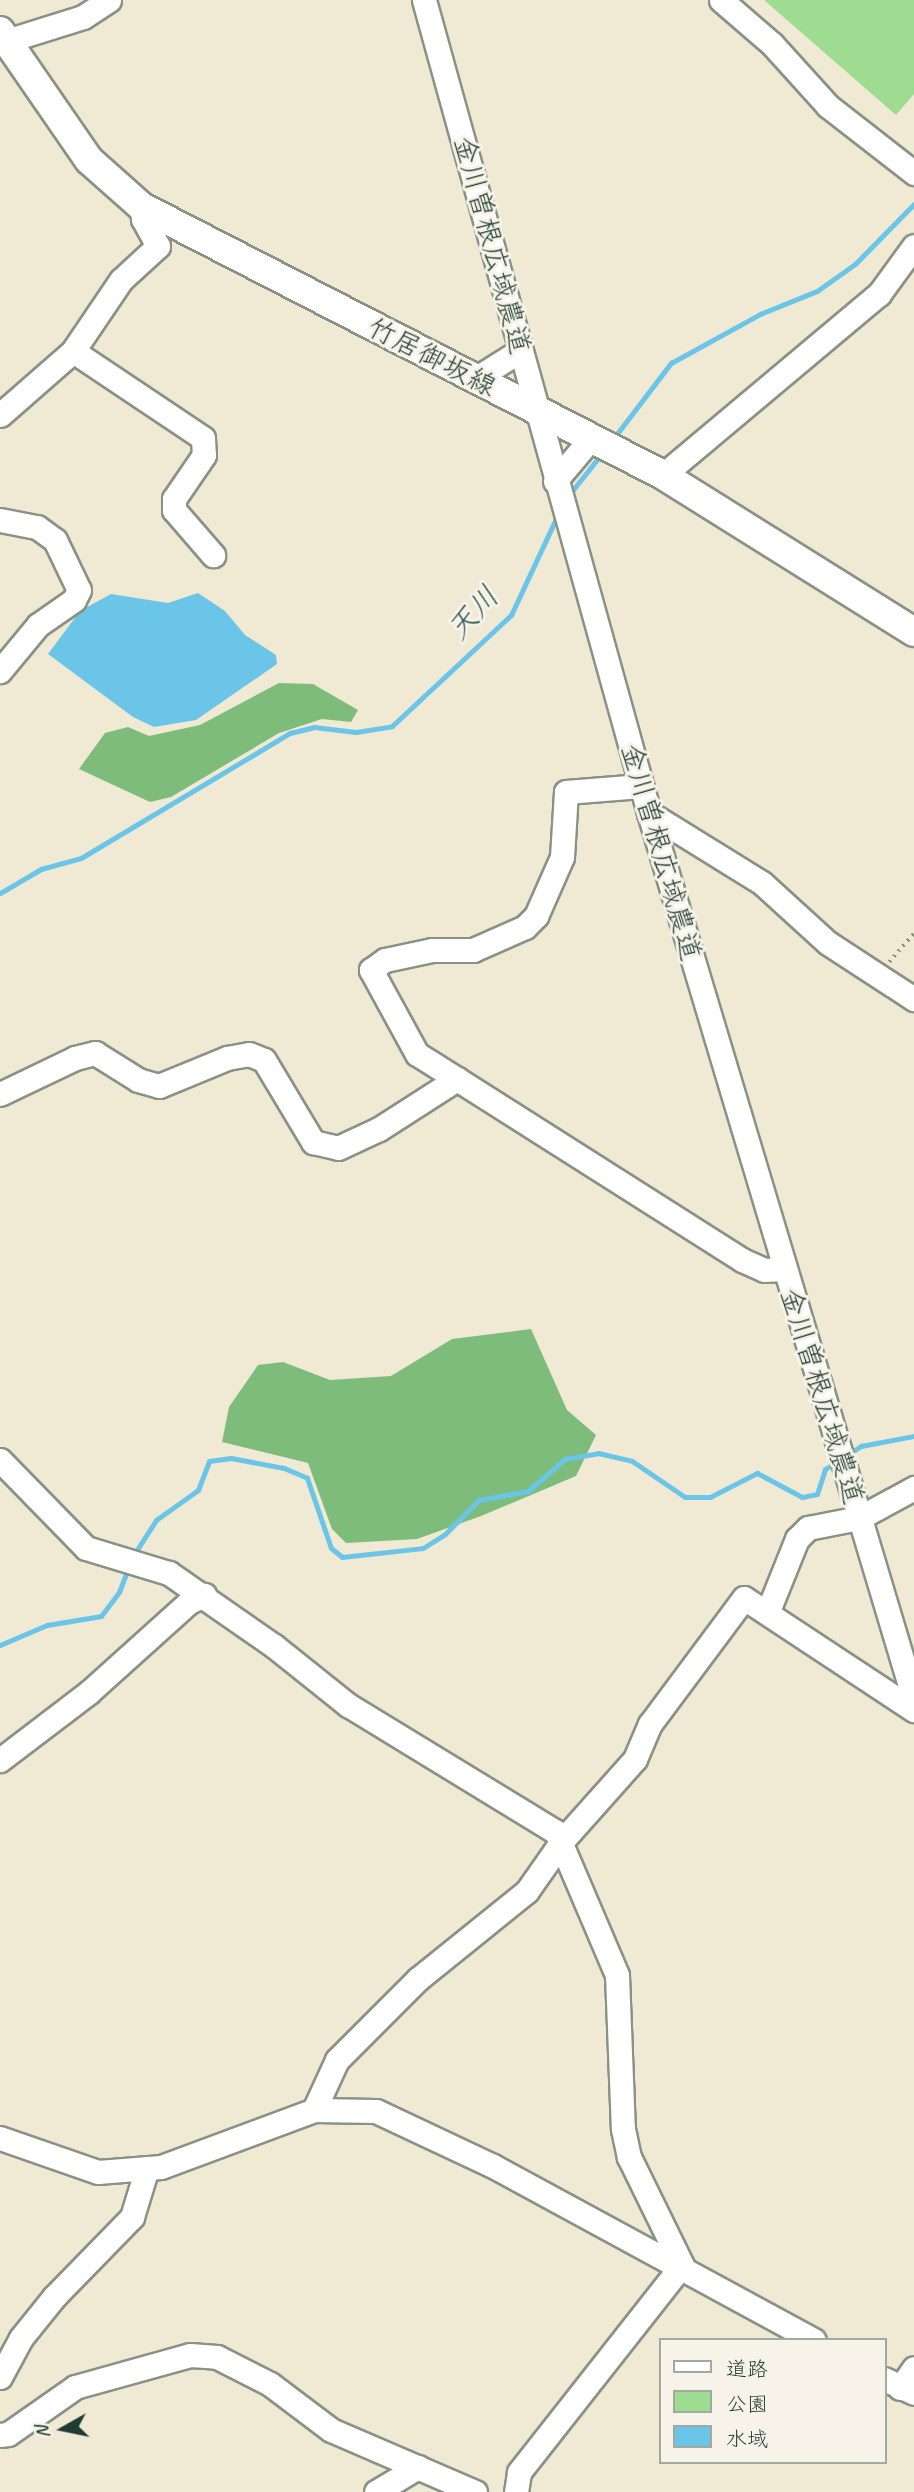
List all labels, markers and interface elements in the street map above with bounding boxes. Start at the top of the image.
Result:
street label: 金川曽根広域農道 [447,132,537,358]
street label: 竹居御坂線 [362,310,502,404]
water label: 天川 [440,579,506,647]
street label: 金川曽根広域農道 [614,740,708,964]
street label: 金川曽根広域農道 [773,1284,871,1508]
legend [659,2338,886,2464]
text: 道路 [726,2356,768,2382]
text: 公園 [726,2391,768,2417]
north arrow [28,2394,98,2464]
text: N [29,2425,55,2440]
text: 水域 [726,2426,768,2452]

